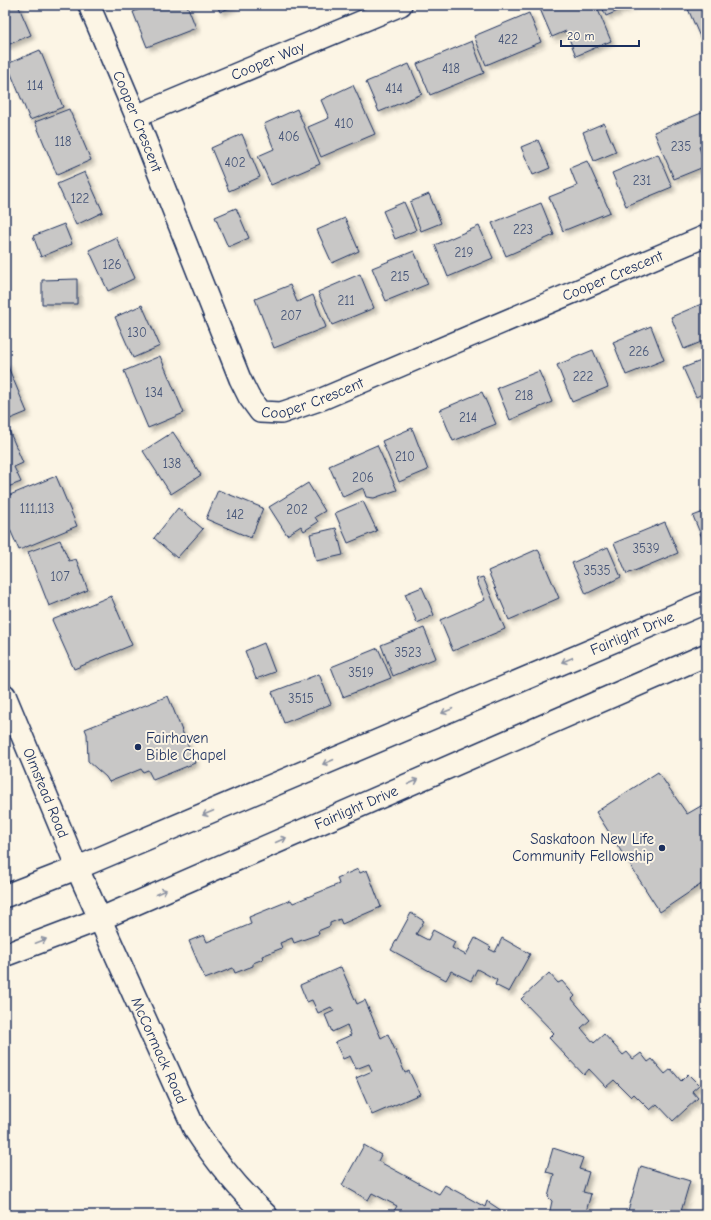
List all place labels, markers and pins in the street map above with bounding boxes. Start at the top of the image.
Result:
place label: Fairhaven Bible Chapel [146,729,226,764]
marker: Fairhaven Bible Chapel [133,742,143,752]
place label: Saskatoon New Life Community Fellowship [512,830,654,865]
marker: Saskatoon New Life Community Fellowship [657,843,667,853]

